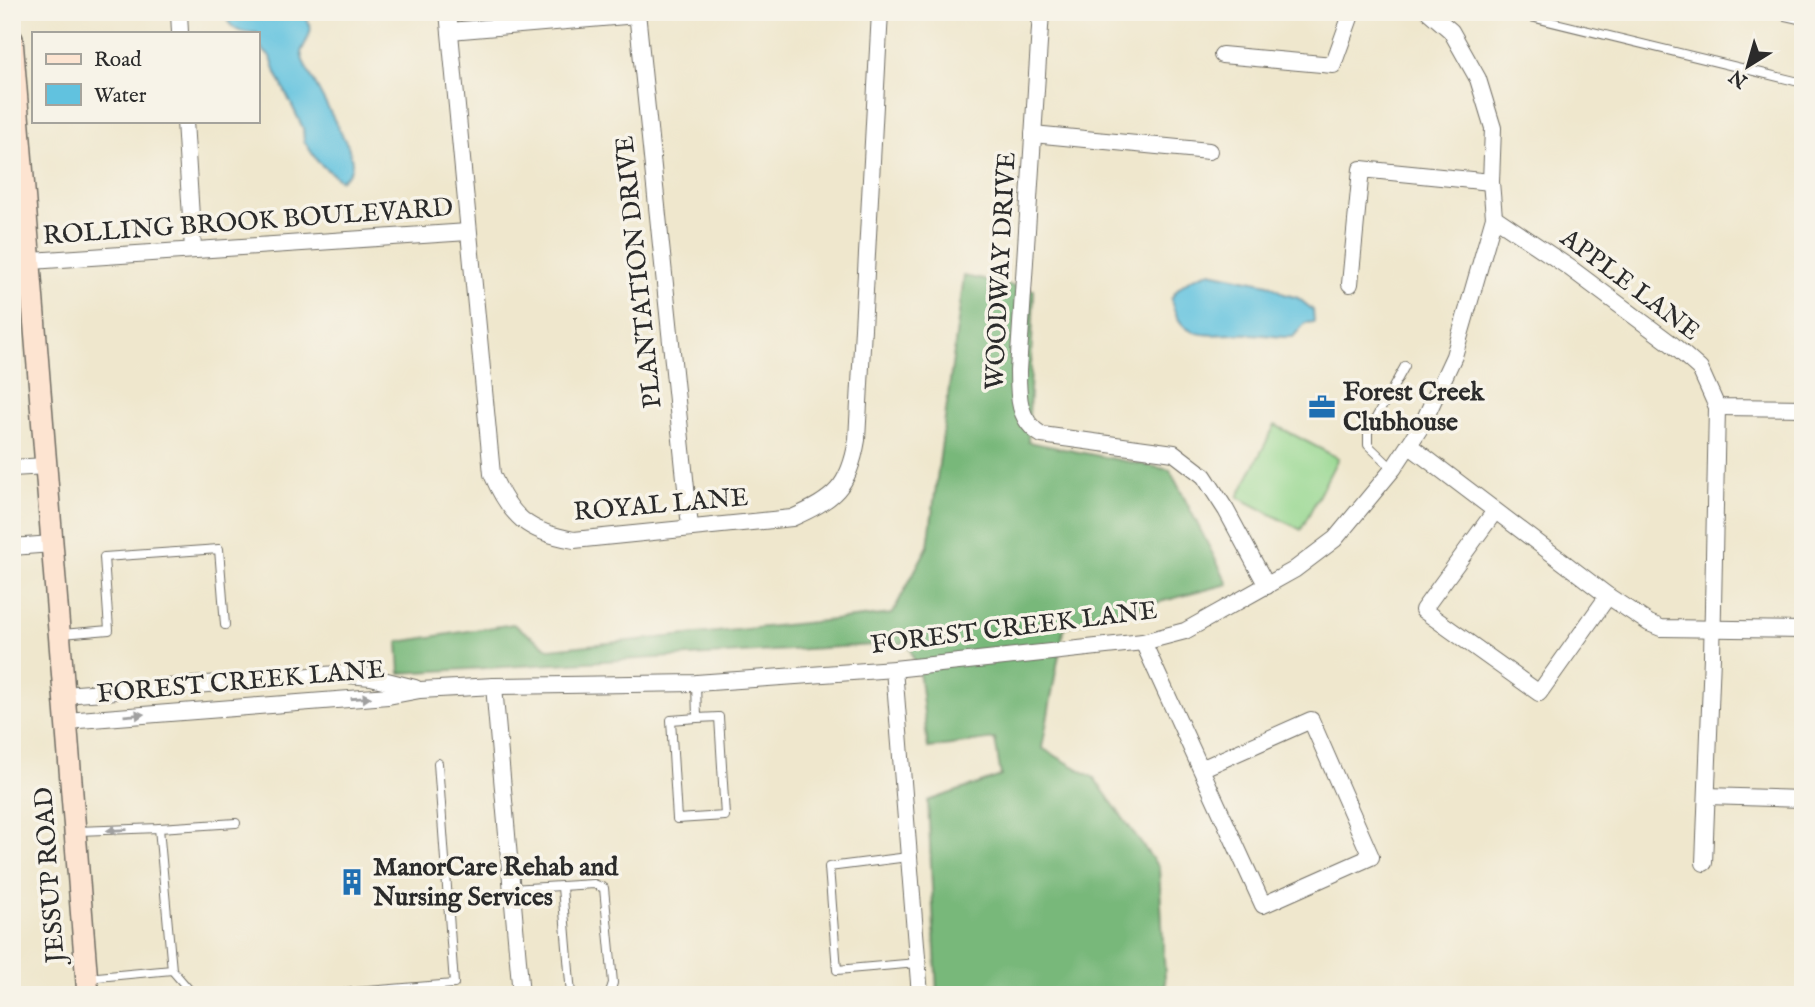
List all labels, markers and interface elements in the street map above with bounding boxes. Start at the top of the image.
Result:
legend [32,32,259,122]
north arrow [1714,32,1784,102]
text: Road [94,47,142,74]
text: N [1725,63,1754,93]
text: Water [94,83,147,110]
street label: PLANTATION DRIVE [608,134,670,410]
street label: WOODWAY DRIVE [978,151,1024,391]
street label: ROLLING BROOK BOULEVARD [42,191,454,253]
street label: APPLE LANE [1553,221,1706,348]
place label: Forest Creek Clubhouse [1343,376,1485,439]
office icon: Forest Creek Clubhouse [1307,392,1337,422]
street label: ROYAL LANE [572,481,750,529]
street label: FOREST CREEK LANE [869,594,1159,662]
street label: FOREST CREEK LANE [96,653,386,711]
one-way arrow [350,692,372,703]
one-way arrow [123,709,145,720]
street label: JESSUP ROAD [27,786,73,967]
one-way arrow [106,824,128,835]
place label: ManorCare Rehab and Nursing Services [372,851,619,914]
building icon: ManorCare Rehab and Nursing Services [337,867,367,897]

